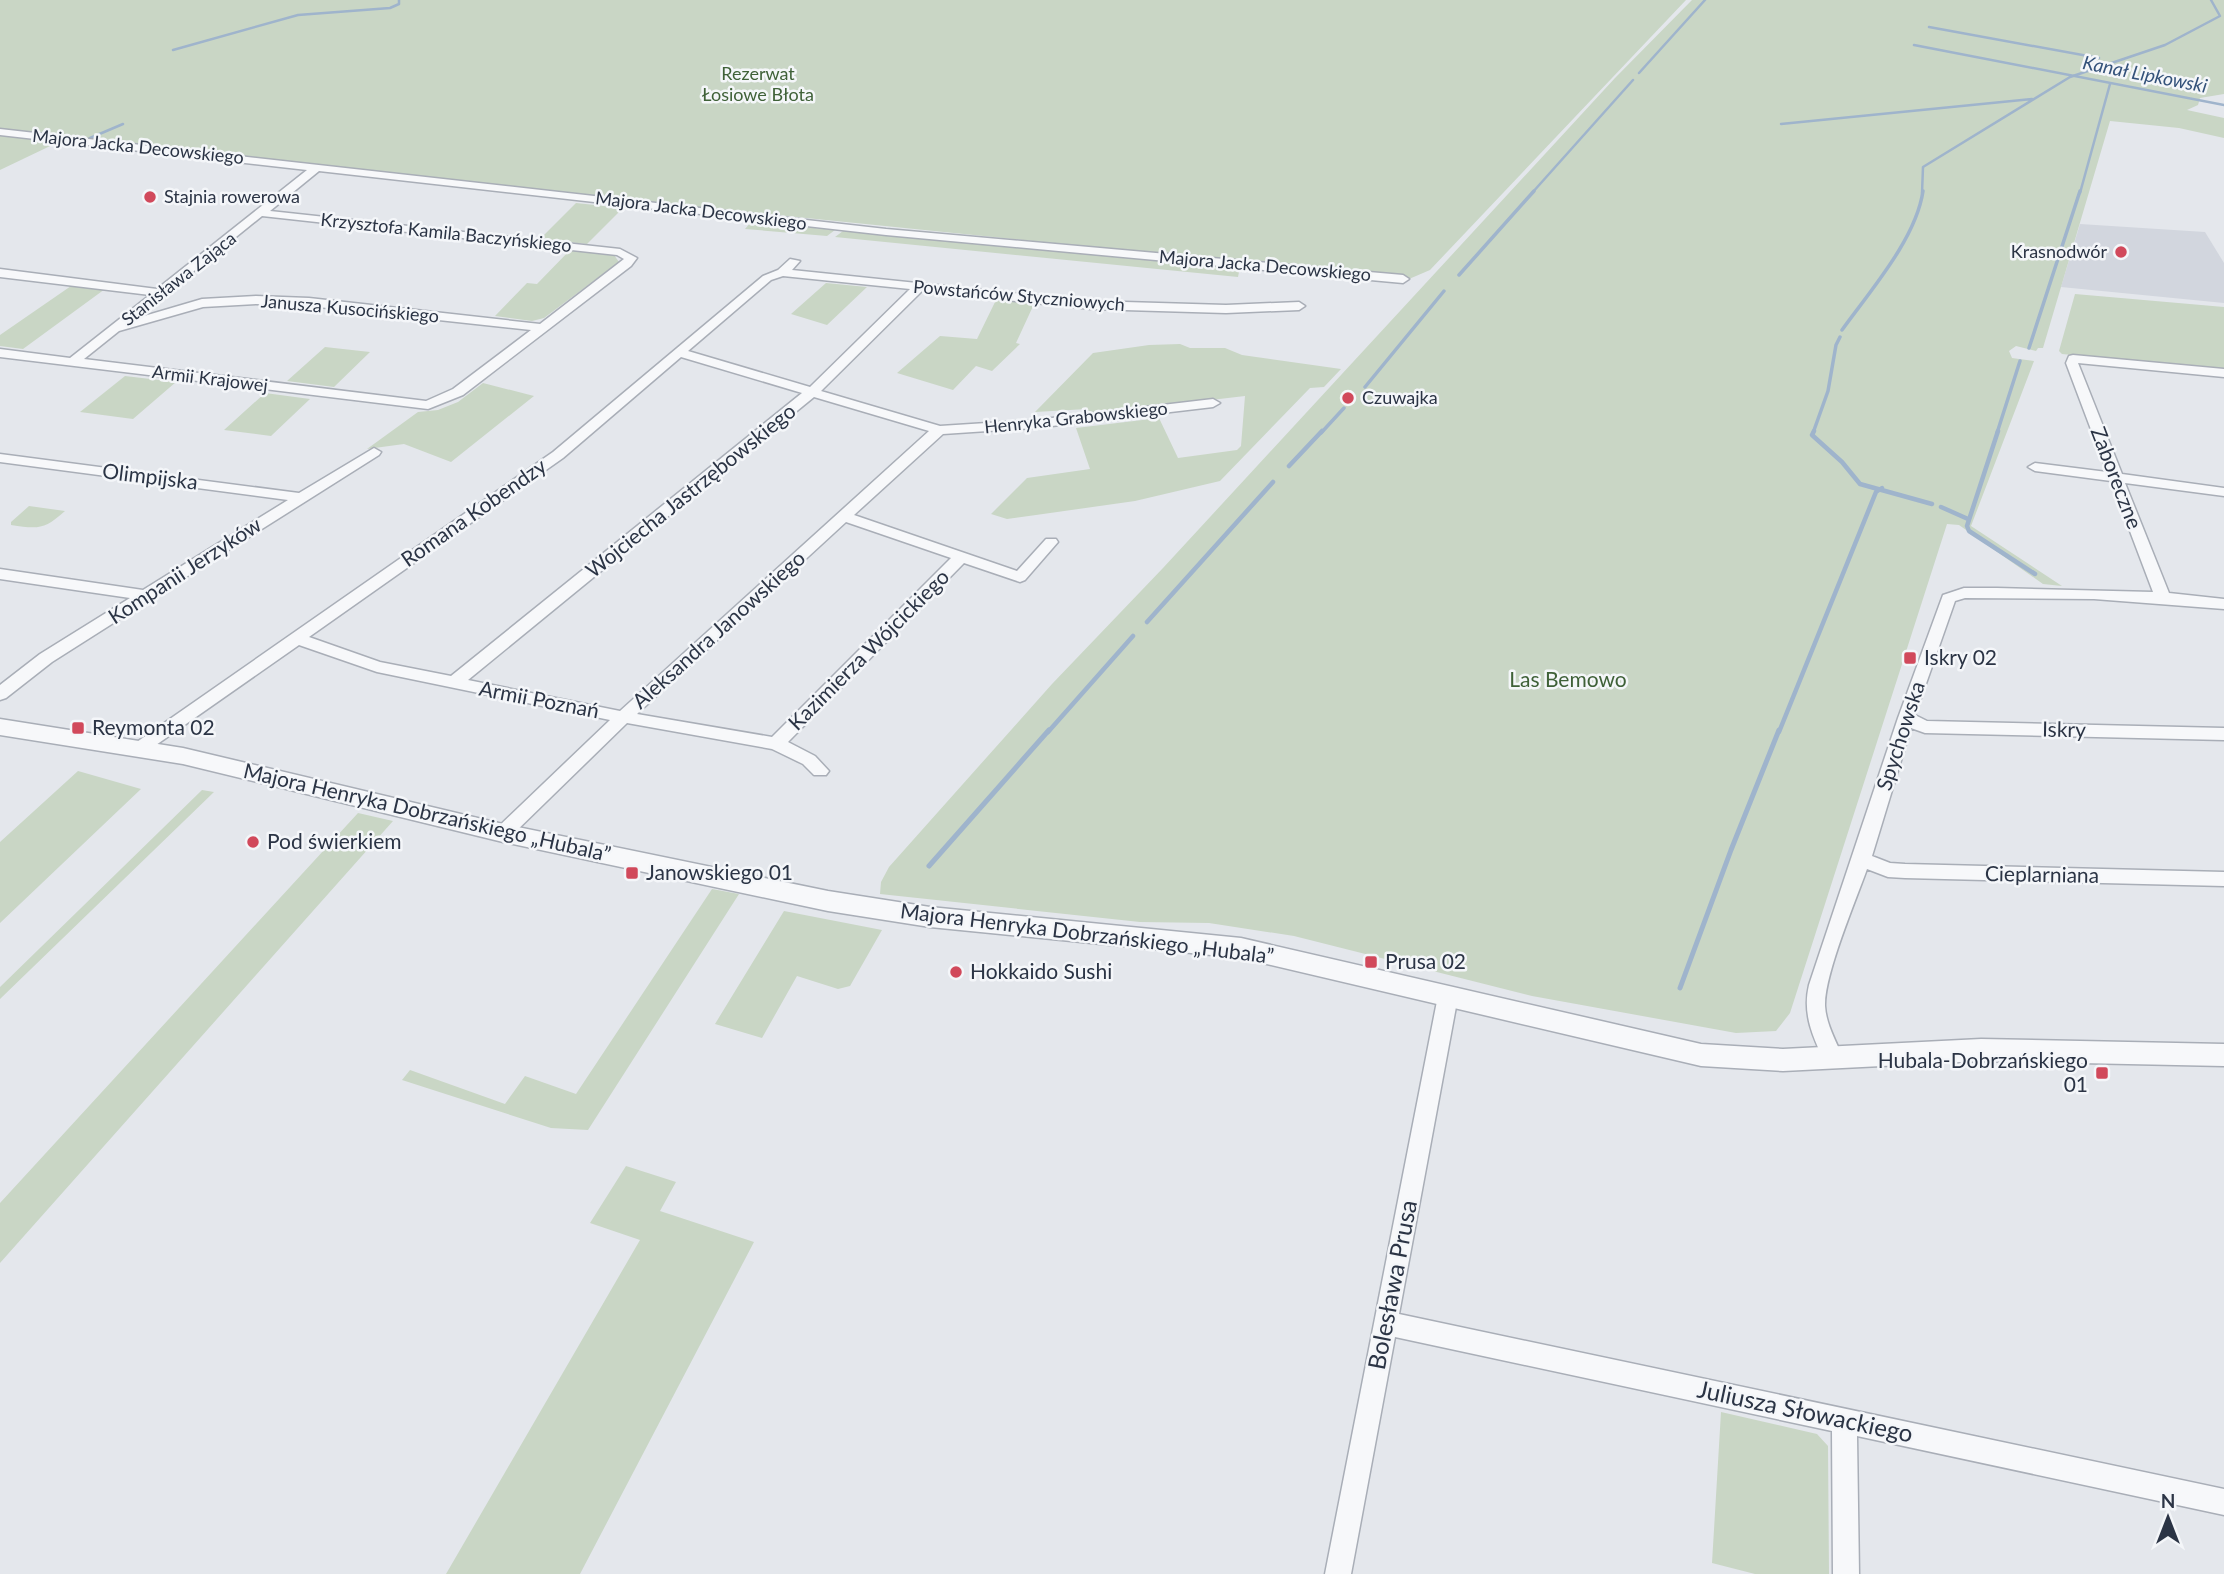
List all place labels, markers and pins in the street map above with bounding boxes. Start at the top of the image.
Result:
place label: Stajnia rowerowa [164,185,300,207]
marker: Stajnia rowerowa [142,189,158,205]
place label: Krasnodwór [2011,240,2107,262]
marker: Krasnodwór [2113,244,2129,260]
place label: Czuwajka [1362,386,1438,408]
marker: Czuwajka [1340,390,1356,406]
place label: Iskry 02 [1924,644,1997,669]
marker: Iskry 02 [1902,650,1918,666]
place label: Reymonta 02 [92,714,215,739]
marker: Reymonta 02 [70,720,86,736]
place label: Pod świerkiem [267,828,402,853]
marker: Pod świerkiem [245,834,261,850]
place label: Janowskiego 01 [646,859,793,884]
marker: Janowskiego 01 [624,865,640,881]
place label: Prusa 02 [1385,948,1466,973]
marker: Prusa 02 [1363,954,1379,970]
place label: Hokkaido Sushi [970,958,1112,983]
marker: Hokkaido Sushi [948,964,964,980]
place label: Hubala-Dobrzańskiego 01 [1878,1047,2088,1096]
marker: Hubala-Dobrzańskiego 01 [2094,1065,2110,1081]

